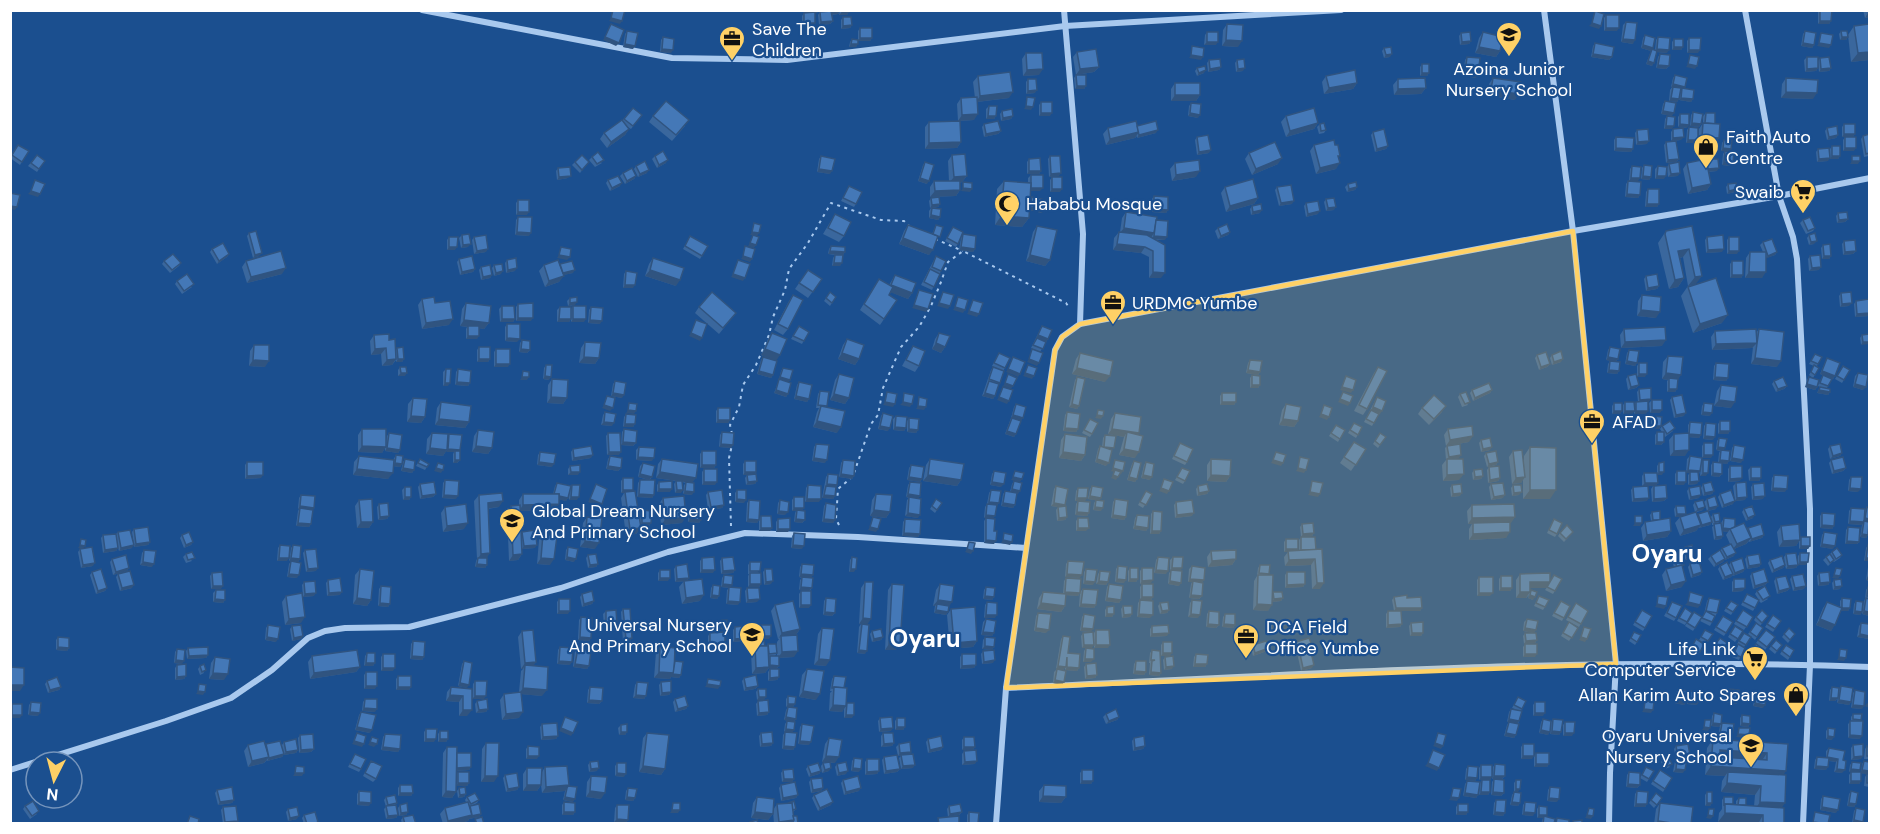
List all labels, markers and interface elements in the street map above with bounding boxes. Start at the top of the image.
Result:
place label: Save The Children [752,17,827,62]
school or university icon: Azoina Junior Nursery School [1494,20,1524,58]
office icon: Save The Children [717,24,747,62]
place label: Azoina Junior Nursery School [1446,57,1572,102]
place label: Faith Auto Centre [1726,125,1811,170]
shop icon: Faith Auto Centre [1691,132,1721,170]
supermarket icon: Swaib [1788,177,1818,215]
place label: Swaib [1735,180,1784,204]
mosque icon: Hababu Mosque [992,189,1022,227]
place label: Hababu Mosque [1026,192,1162,216]
office icon: URDMC Yumbe [1098,288,1128,326]
place label: URDMC Yumbe [1132,291,1258,315]
office icon: AFAD [1577,407,1607,445]
place label: AFAD [1612,410,1657,434]
place label: Global Dream Nursery And Primary School [532,499,715,544]
school or university icon: Global Dream Nursery And Primary School [497,506,527,544]
district label: Oyaru [1632,538,1703,569]
place label: Universal Nursery And Primary School [568,613,732,658]
place label: DCA Field Office Yumbe [1266,615,1379,660]
school or university icon: Universal Nursery And Primary School [737,620,767,658]
office icon: DCA Field Office Yumbe [1231,622,1261,660]
district label: Oyaru [890,623,961,654]
place label: Life Link Computer Service [1585,637,1736,682]
supermarket icon: Life Link Computer Service [1740,644,1770,682]
shop icon: Allan Karim Auto Spares [1781,680,1811,718]
place label: Allan Karim Auto Spares [1578,683,1776,707]
place label: Oyaru Universal Nursery School [1602,724,1732,769]
school or university icon: Oyaru Universal Nursery School [1736,731,1766,769]
north arrow [24,750,84,810]
text: N [46,783,59,805]

